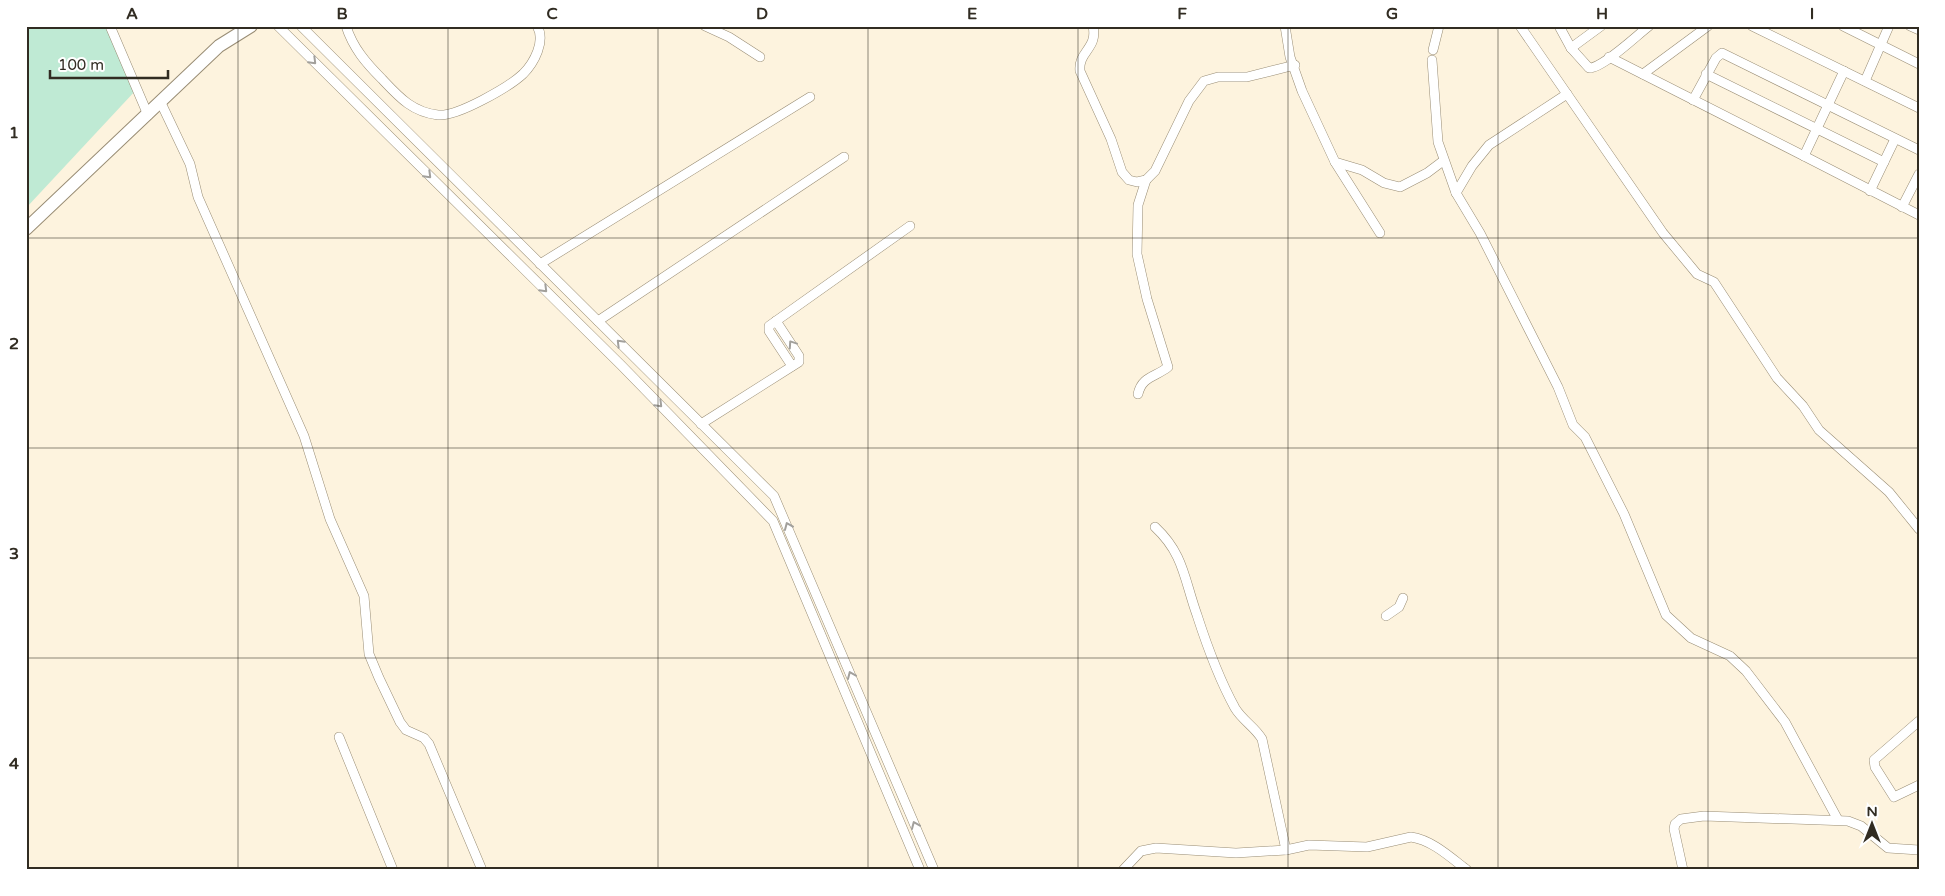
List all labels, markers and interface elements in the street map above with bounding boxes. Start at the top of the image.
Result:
text: A [126,4,138,24]
text: B [336,4,348,24]
text: C [546,4,558,24]
text: D [756,4,768,24]
text: E [967,4,977,24]
text: F [1177,4,1187,24]
text: G [1386,4,1398,24]
text: H [1596,4,1608,24]
text: I [1810,4,1814,24]
scale bar [50,48,168,80]
one-way arrow [307,55,316,64]
text: 100 m [58,56,104,74]
text: 1 [9,123,19,143]
one-way arrow [422,169,431,178]
one-way arrow [538,283,547,292]
text: 2 [9,334,19,354]
one-way arrow [617,340,626,349]
one-way arrow [789,341,798,350]
one-way arrow [653,398,662,407]
one-way arrow [784,522,794,530]
text: 3 [9,544,19,564]
one-way arrow [847,671,858,680]
text: 4 [9,754,19,774]
north arrow [1848,798,1898,848]
text: N [1866,803,1878,820]
one-way arrow [910,821,921,830]

